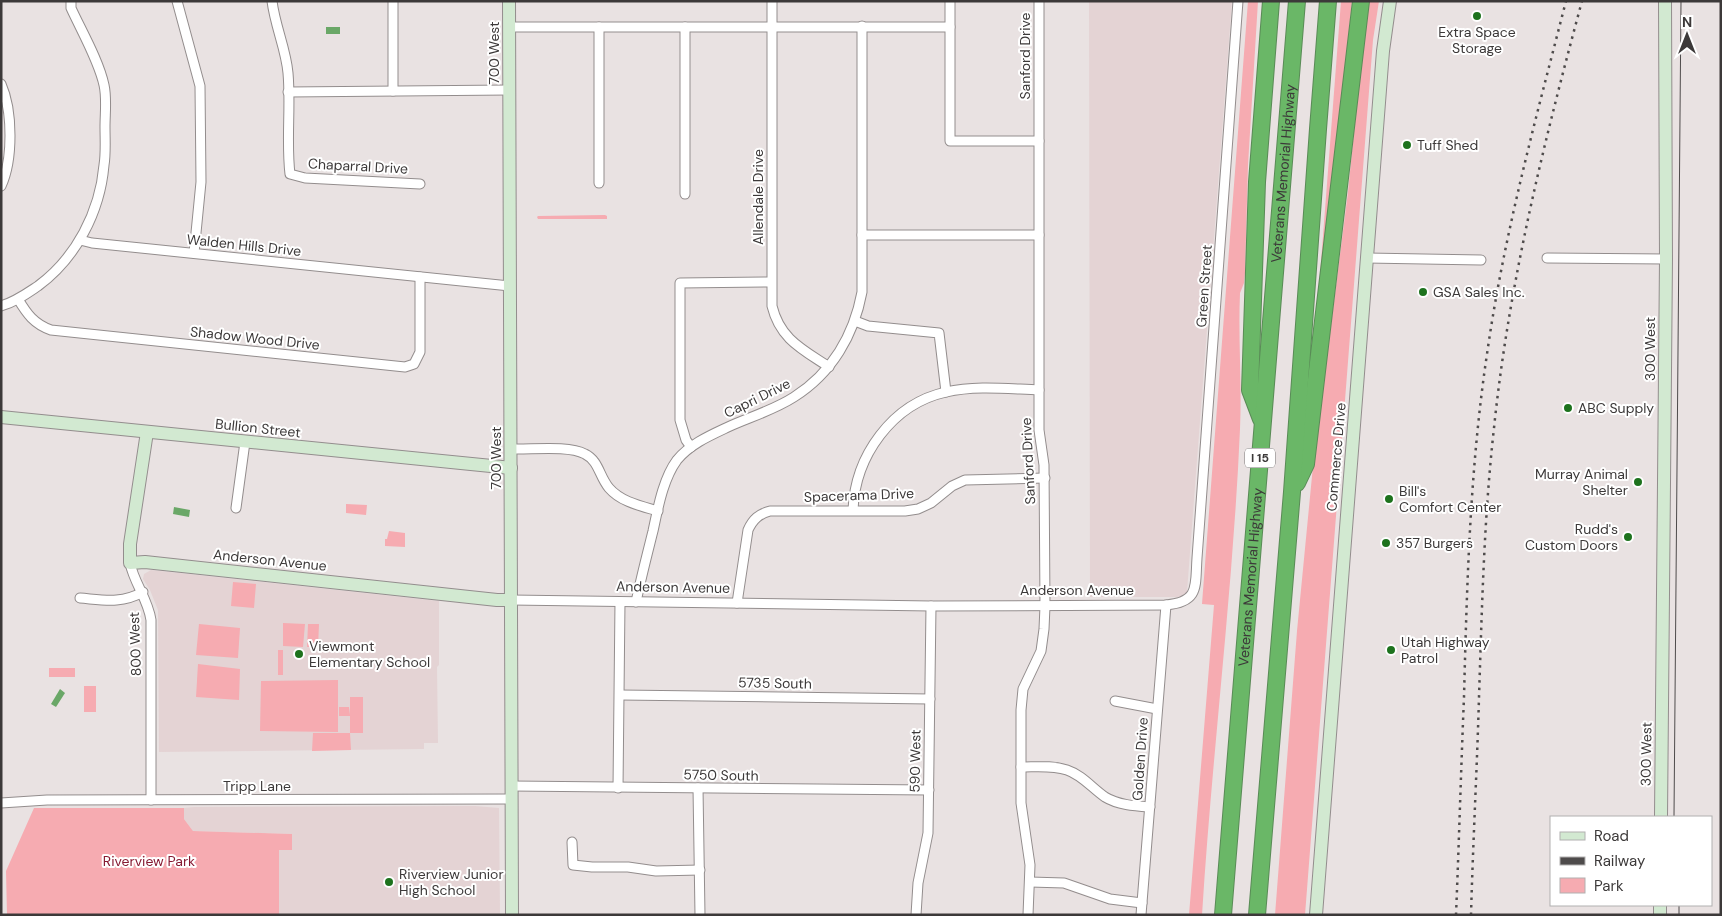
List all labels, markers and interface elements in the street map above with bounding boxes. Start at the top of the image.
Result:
marker: Extra Space Storage [1471,10,1483,22]
north arrow [1662,10,1712,60]
street label: Sanford Drive [1016,12,1034,100]
text: N [1682,13,1692,31]
street label: 700 West [485,21,503,85]
place label: Extra Space Storage [1438,23,1516,57]
street label: Veterans Memorial Highway [1267,83,1299,263]
place label: Tuff Shed [1417,136,1478,154]
marker: Tuff Shed [1401,139,1413,151]
street label: Allendale Drive [749,149,767,245]
street label: Chaparral Drive [308,154,408,178]
street label: Walden Hills Drive [186,230,302,260]
street label: Green Street [1192,244,1216,328]
place label: GSA Sales Inc. [1433,283,1525,301]
marker: GSA Sales Inc. [1417,286,1429,298]
street label: 300 West [1641,317,1659,381]
street label: Shadow Wood Drive [189,322,321,354]
street label: Capri Drive [721,374,793,422]
place label: ABC Supply [1578,399,1654,417]
street label: Commerce Drive [1322,402,1350,512]
marker: ABC Supply [1562,402,1574,414]
street label: Bullion Street [214,415,302,441]
street label: Sanford Drive [1017,417,1039,505]
street label: 700 West [487,426,505,490]
road number: I 15 [1245,448,1275,468]
place label: Murray Animal Shelter [1535,465,1628,499]
marker: Murray Animal Shelter [1632,476,1644,488]
place label: Bill's Comfort Center [1399,482,1501,516]
street label: Spacerama Drive [804,484,914,506]
street label: Veterans Memorial Highway [1234,487,1267,667]
marker: Bill's Comfort Center [1383,493,1395,505]
place label: Rudd's Custom Doors [1525,520,1618,554]
marker: Rudd's Custom Doors [1622,531,1634,543]
place label: 357 Burgers [1396,534,1473,552]
marker: 357 Burgers [1380,537,1392,549]
street label: Anderson Avenue [212,545,328,575]
street label: Anderson Avenue [616,577,730,597]
street label: Anderson Avenue [1020,581,1134,599]
street label: 800 West [125,612,145,676]
place label: Utah Highway Patrol [1401,633,1490,667]
place label: Viewmont Elementary School [309,637,430,671]
marker: Utah Highway Patrol [1385,644,1397,656]
marker: Viewmont Elementary School [293,648,305,660]
street label: 5735 South [738,673,812,693]
street label: Golden Drive [1128,717,1152,801]
street label: 300 West [1636,722,1656,786]
street label: 590 West [905,729,925,793]
street label: 5750 South [683,765,759,785]
street label: Tripp Lane [223,777,291,795]
legend [1550,816,1712,906]
text: Road [1594,826,1629,846]
text: Railway [1594,851,1646,871]
park label: Riverview Park [103,852,195,870]
place label: Riverview Junior High School [399,865,504,899]
marker: Riverview Junior High School [383,876,395,888]
text: Park [1594,876,1624,896]

